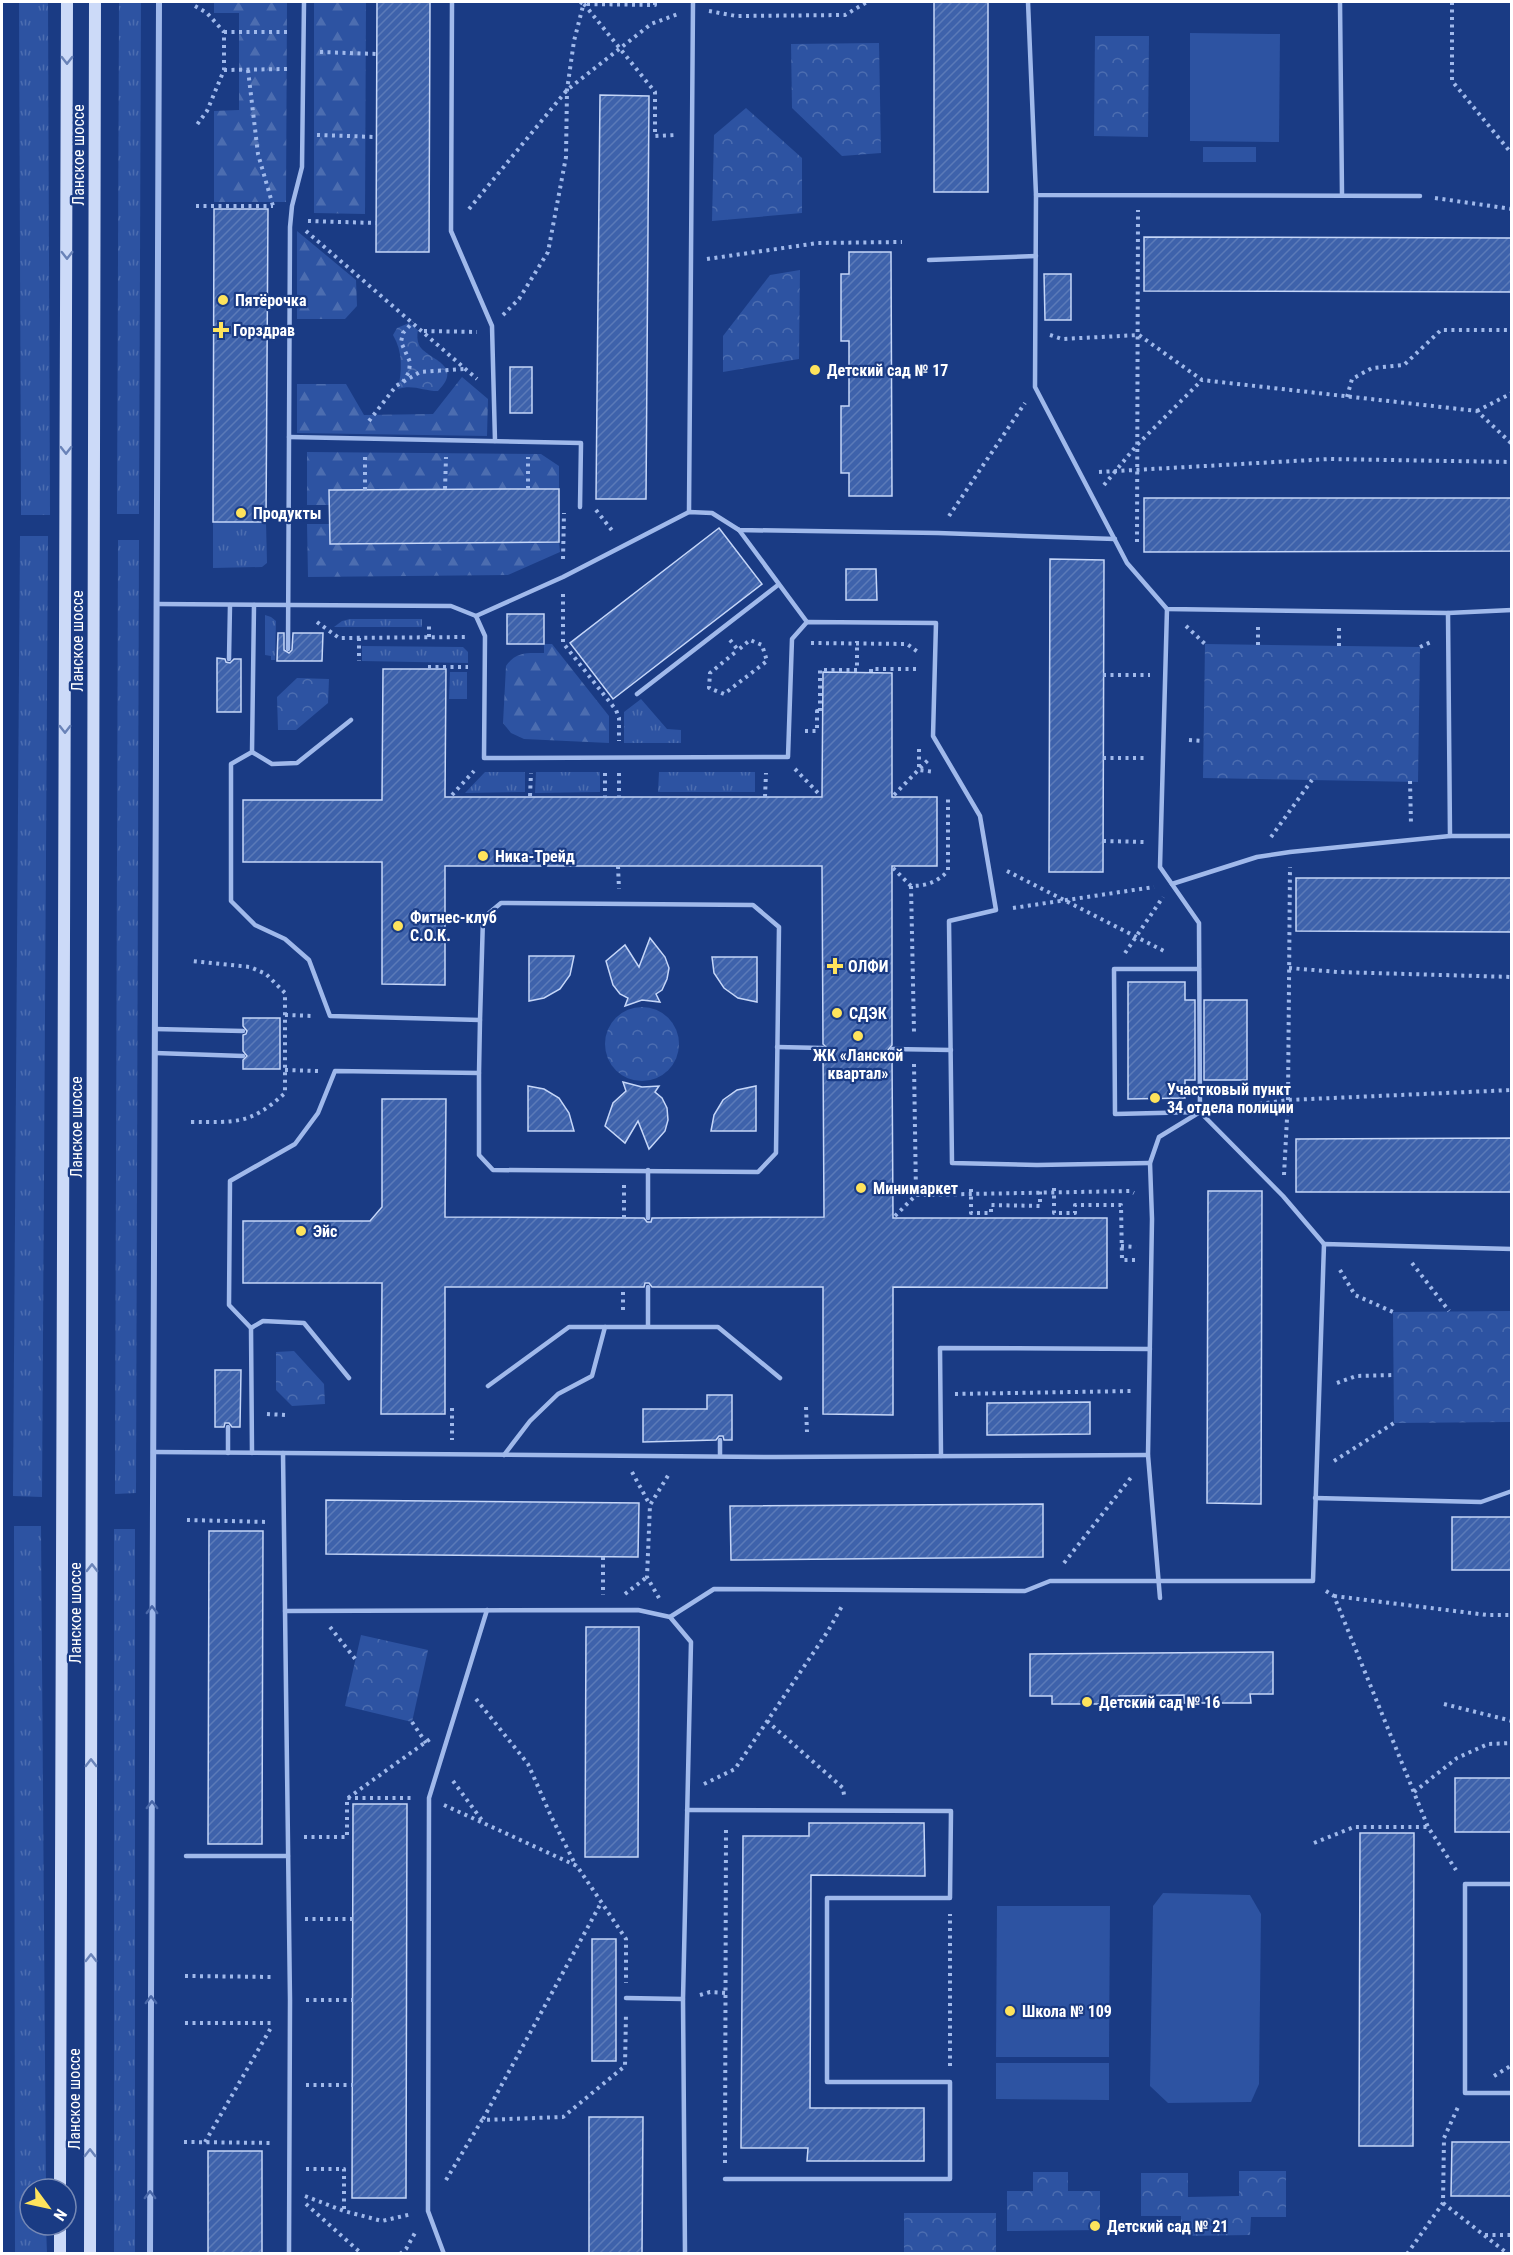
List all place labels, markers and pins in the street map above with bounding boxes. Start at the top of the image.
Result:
place label: Пятёрочка [235,291,307,310]
marker: Пятёрочка [216,293,230,307]
place label: Горздрав [233,321,295,340]
marker: Горздрав [214,323,228,337]
place label: Детский сад № 17 [827,361,948,380]
marker: Детский сад № 17 [808,363,822,377]
place label: Продукты [253,504,321,523]
marker: Продукты [234,506,248,520]
place label: Ника-Трейд [495,847,575,866]
marker: Ника-Трейд [476,849,490,863]
place label: Фитнес-клуб С.О.К. [410,908,497,945]
marker: Фитнес-клуб С.О.К. [391,919,405,933]
marker: ОЛФИ [826,957,844,975]
place label: ОЛФИ [848,957,889,976]
place label: СДЭК [849,1004,888,1023]
marker: СДЭК [830,1006,844,1020]
marker: ЖК «Ланской квартал» [851,1029,865,1043]
place label: ЖК «Ланской квартал» [813,1046,903,1083]
place label: Участковый пункт 34 отдела полиции [1167,1080,1294,1117]
marker: Участковый пункт 34 отдела полиции [1148,1091,1162,1105]
place label: Минимаркет [873,1179,958,1198]
marker: Минимаркет [854,1181,868,1195]
place label: Эйс [313,1222,337,1241]
marker: Эйс [294,1224,308,1238]
place label: Детский сад № 16 [1099,1693,1220,1712]
marker: Детский сад № 16 [1080,1695,1094,1709]
place label: Школа № 109 [1022,2002,1112,2021]
marker: Школа № 109 [1003,2004,1017,2018]
place label: Детский сад № 21 [1107,2217,1228,2236]
marker: Детский сад № 21 [1088,2219,1102,2233]

